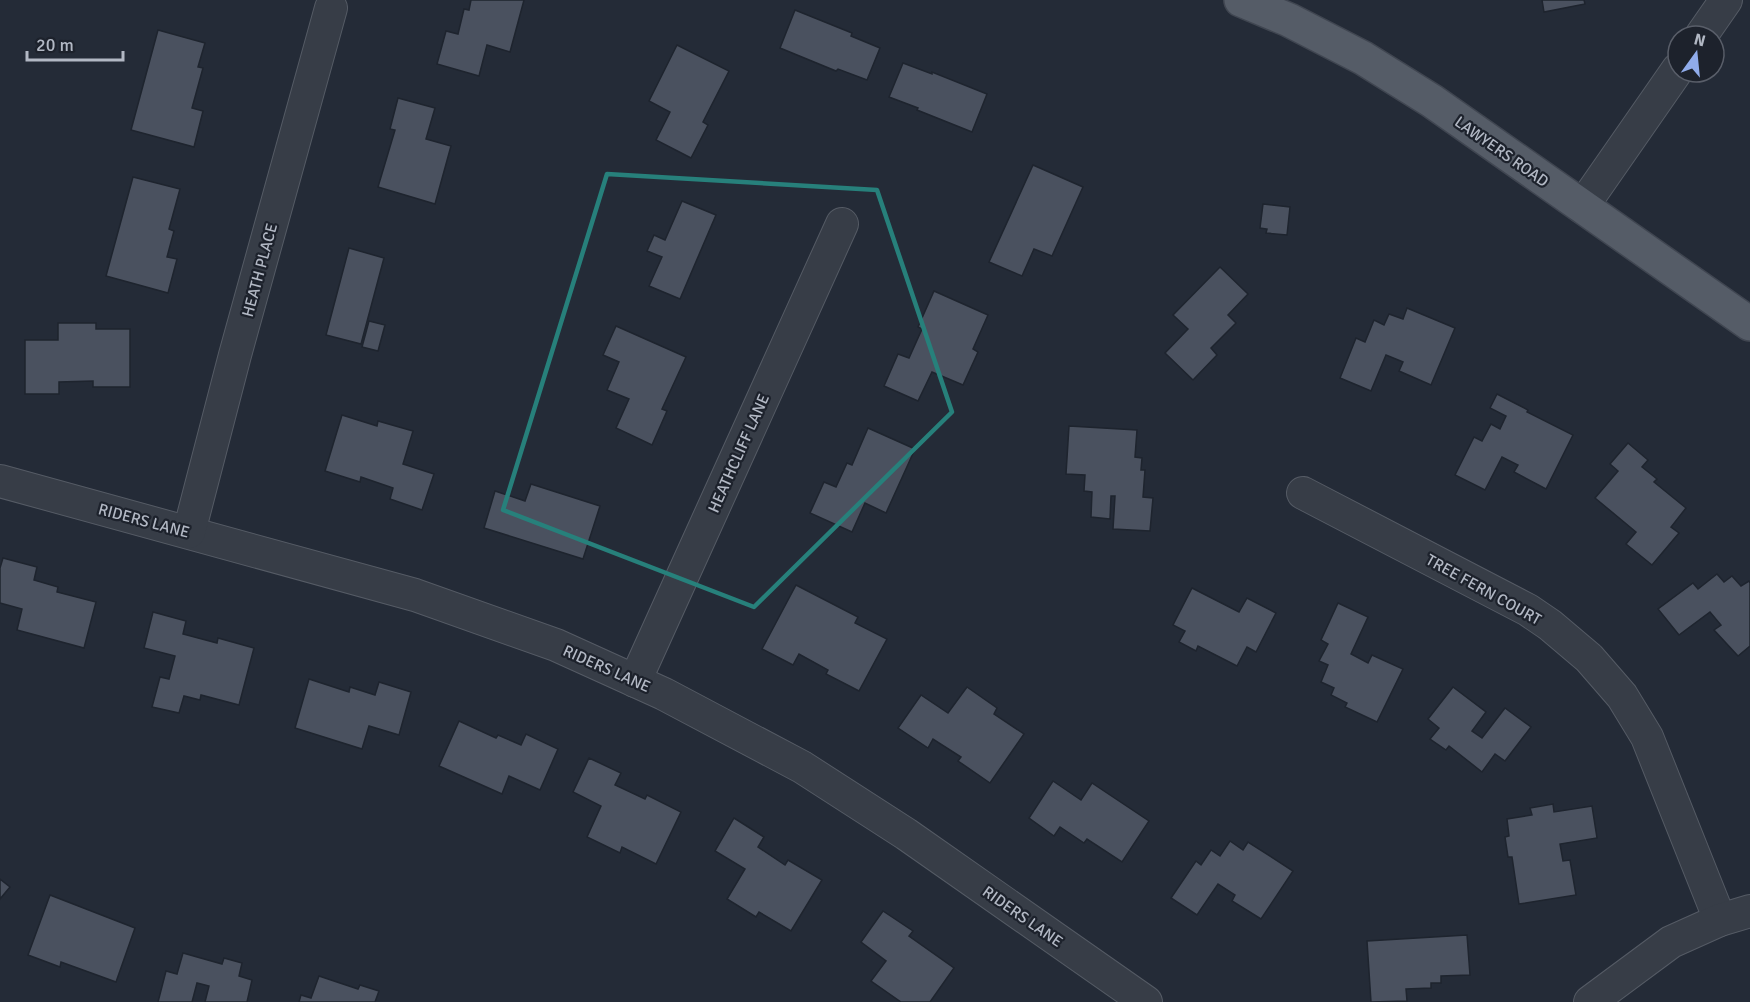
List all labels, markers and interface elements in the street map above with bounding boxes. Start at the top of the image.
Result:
scale bar [27,24,123,62]
north arrow [1666,24,1726,84]
text: N [1692,29,1708,52]
text: 20 m [36,34,74,56]
street label: LAWYERS ROAD [1451,112,1552,192]
street label: HEATH PLACE [238,221,282,319]
street label: HEATHCLIFF LANE [704,391,774,516]
street label: RIDERS LANE [96,499,192,543]
street label: TREE FERN COURT [1422,550,1545,630]
street label: RIDERS LANE [560,641,653,697]
street label: RIDERS LANE [978,882,1067,952]

